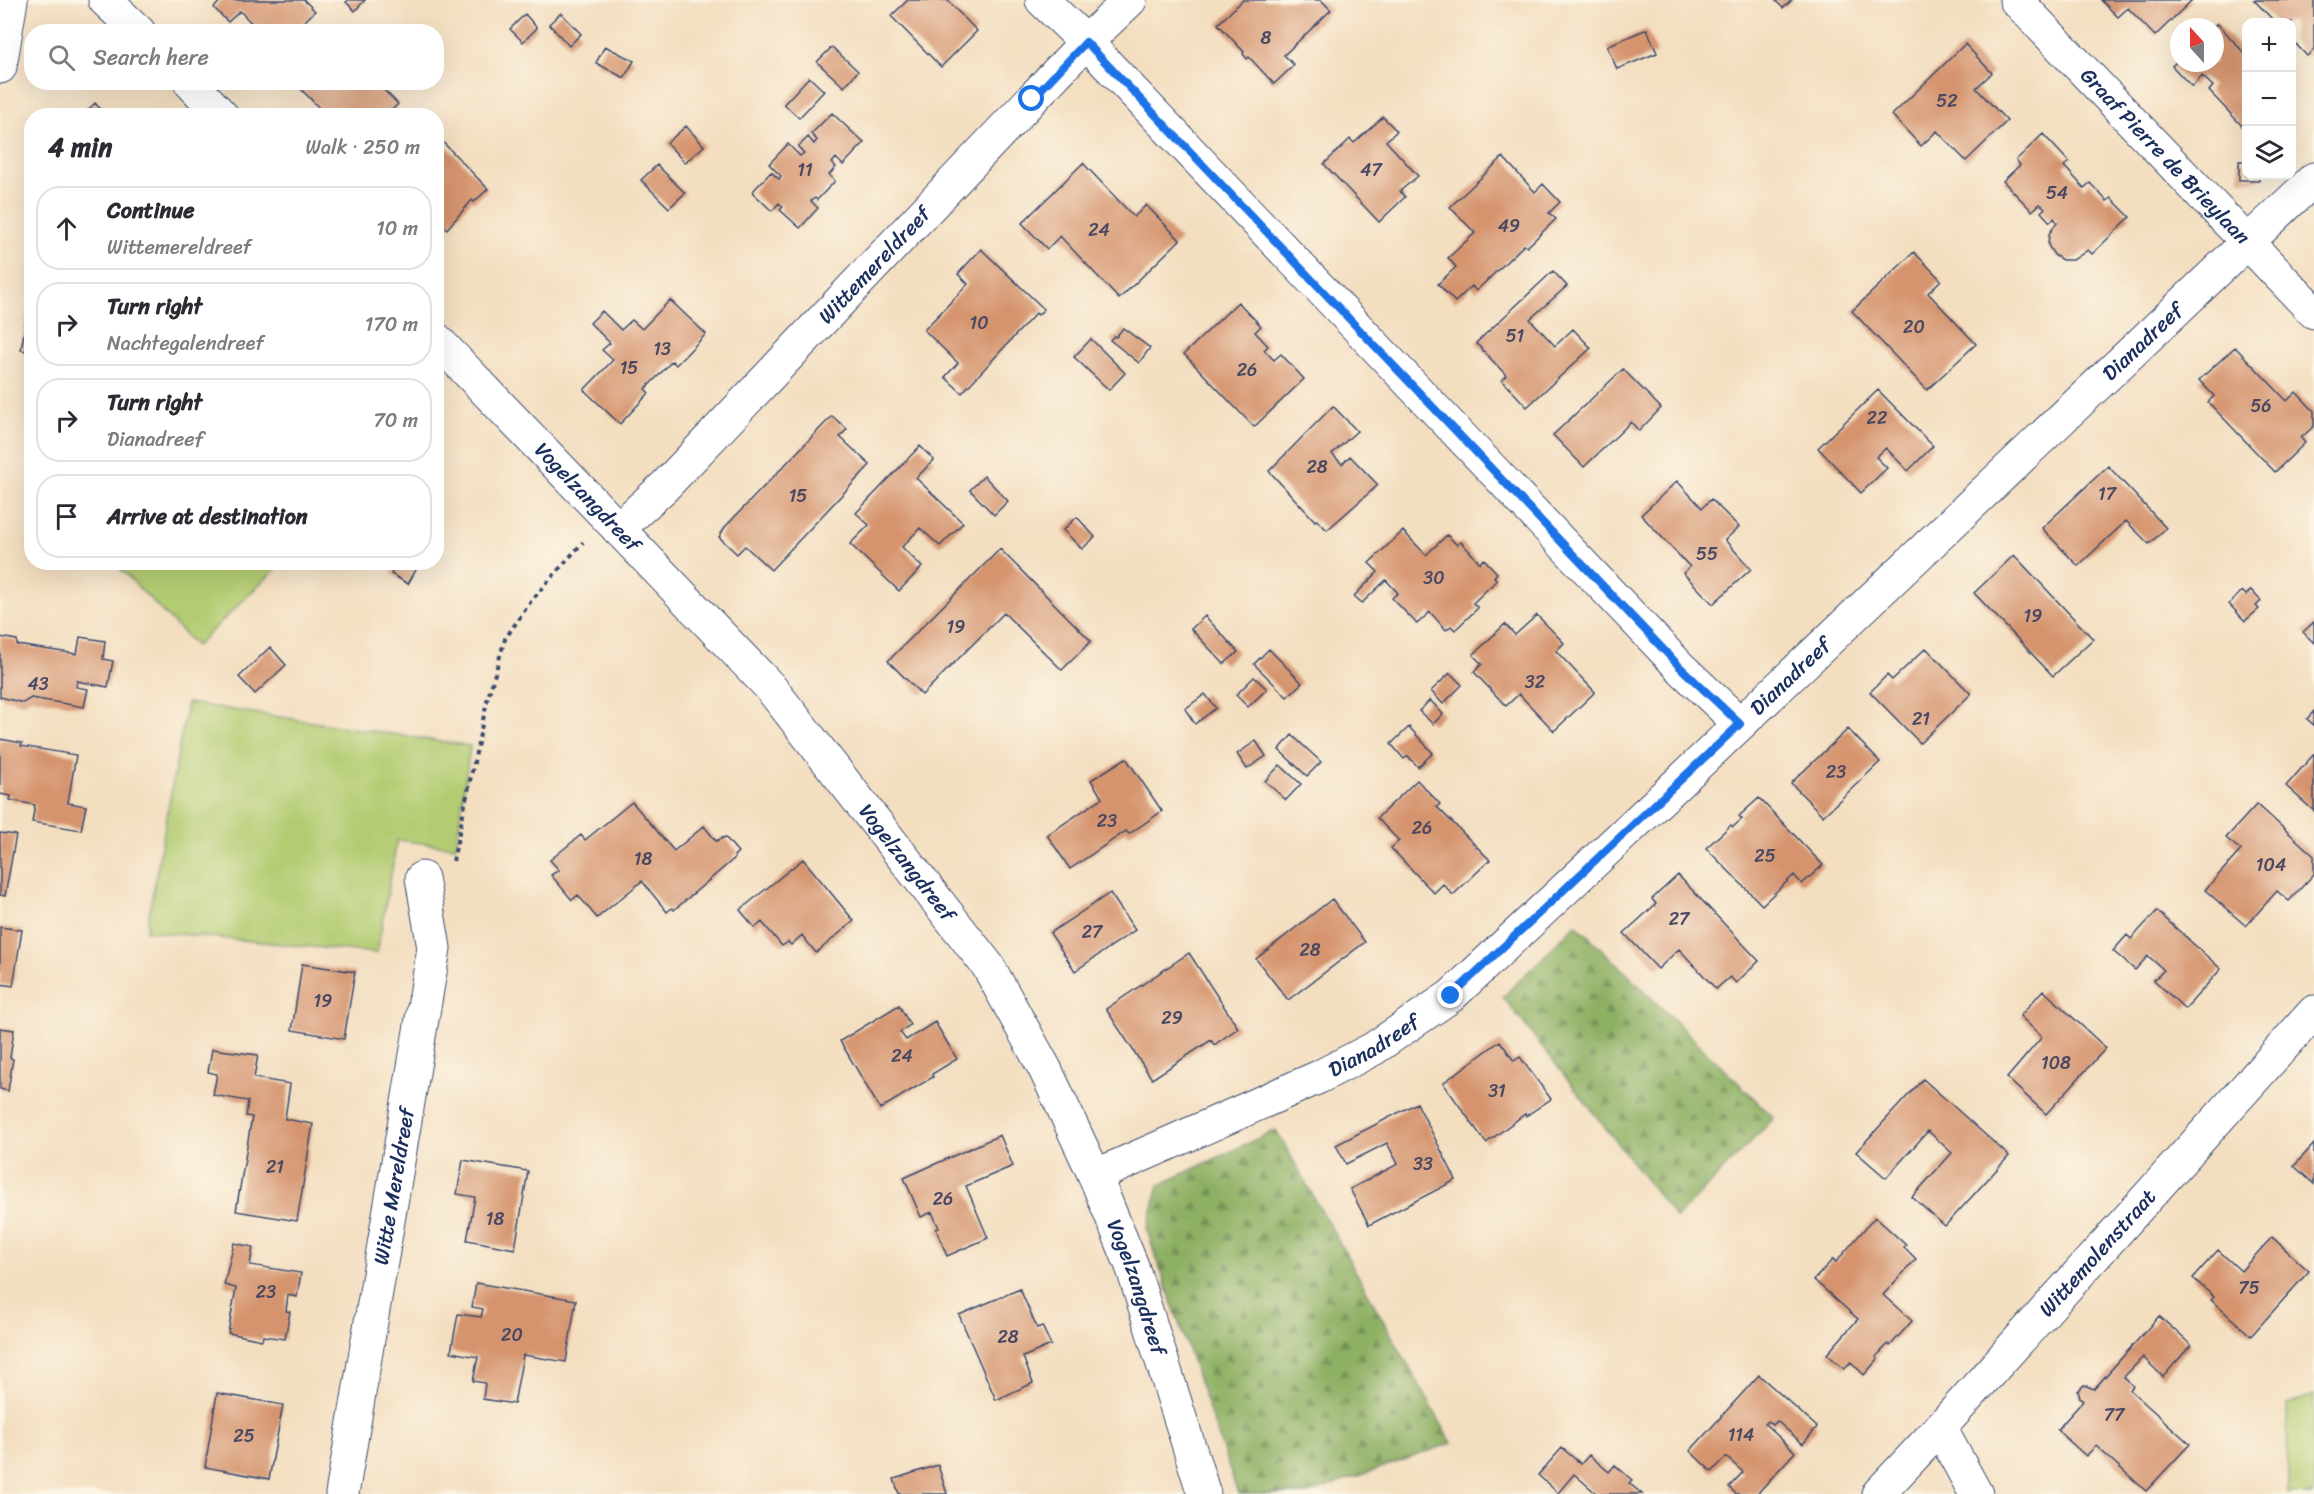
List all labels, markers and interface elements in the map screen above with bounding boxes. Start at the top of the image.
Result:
north arrow [2170,18,2224,72]
map controls [2242,18,2296,180]
button: + [2242,18,2296,72]
house number: 8 [1261,22,1272,54]
search box [24,24,444,90]
text: Search here [93,38,209,77]
icon: search [45,41,78,74]
street label: Graaf Pierre de Brieylaan [2070,58,2260,254]
button: − [2242,72,2296,126]
route start [1018,85,1044,111]
house number: 52 [1936,85,1958,117]
text: 4 min [48,124,112,170]
button: layers [2242,126,2296,180]
text: Walk · 250 m [306,130,420,165]
house number: 11 [797,154,813,186]
house number: 47 [1360,154,1383,186]
house number: 54 [2046,177,2068,209]
text: Continue [107,191,195,230]
street label: Wittemereldreef [808,196,942,333]
house number: 49 [1498,210,1520,242]
text: 10 m [376,211,418,246]
icon: ahead [50,212,83,245]
house number: 24 [1088,214,1110,246]
text: Wittemereldreef [107,230,251,265]
text: Turn right [107,287,202,326]
street label: Dianadreef [2093,291,2194,391]
text: 170 m [365,307,418,342]
house number: 10 [969,307,989,339]
icon: right [50,308,83,341]
house number: 20 [1903,311,1925,343]
house number: 51 [1506,320,1525,352]
text: Nachtegalendreef [107,326,264,361]
house number: 13 [653,333,671,365]
house number: 15 [620,352,638,384]
house number: 26 [1237,354,1257,386]
text: Turn right [107,383,202,422]
house number: 56 [2250,390,2272,422]
house number: 22 [1867,402,1887,434]
text: 70 m [373,403,418,438]
icon: right [50,404,83,437]
text: Dianadreef [107,422,204,457]
street label: Vogelzangdreef [525,433,652,563]
house number: 28 [1306,451,1328,483]
house number: 17 [2098,478,2118,510]
house number: 15 [789,480,807,512]
text: Arrive at destination [107,497,308,536]
icon: arrive [50,500,83,533]
house number: 55 [1696,538,1718,570]
house number: 30 [1423,562,1445,594]
house number: 19 [2024,600,2042,632]
house number: 19 [947,611,965,643]
street label: Dianadreef [1740,626,1842,725]
house number: 32 [1525,666,1545,698]
house number: 43 [27,668,49,700]
house number: 21 [1912,703,1930,735]
house number: 23 [1826,756,1846,788]
street label: Vogelzangdreef [849,795,967,932]
house number: 23 [1097,805,1117,837]
house number: 26 [1412,812,1432,844]
house number: 25 [1754,840,1776,872]
house number: 18 [634,843,652,875]
house number: 104 [2256,849,2286,881]
house number: 27 [1669,903,1691,935]
house number: 27 [1082,916,1104,948]
house number: 28 [1299,934,1321,966]
route end [1437,982,1463,1008]
house number: 19 [314,985,332,1017]
house number: 29 [1161,1002,1183,1034]
street label: Dianadreef [1321,1002,1430,1088]
house number: 24 [891,1040,913,1072]
house number: 108 [2041,1047,2071,1079]
house number: 31 [1488,1075,1506,1107]
street label: Witte Mereldreef [362,1102,426,1268]
house number: 33 [1413,1148,1433,1180]
house number: 21 [266,1151,284,1183]
street label: Wittemolenstraat [2029,1180,2166,1326]
house number: 26 [933,1183,953,1215]
house number: 18 [486,1203,504,1235]
street label: Vogelzangdreef [1096,1213,1179,1362]
house number: 75 [2238,1272,2260,1304]
house number: 23 [256,1276,276,1308]
house number: 20 [501,1319,523,1351]
house number: 28 [997,1321,1019,1353]
house number: 77 [2104,1399,2126,1431]
house number: 114 [1728,1419,1754,1451]
house number: 25 [233,1420,255,1452]

